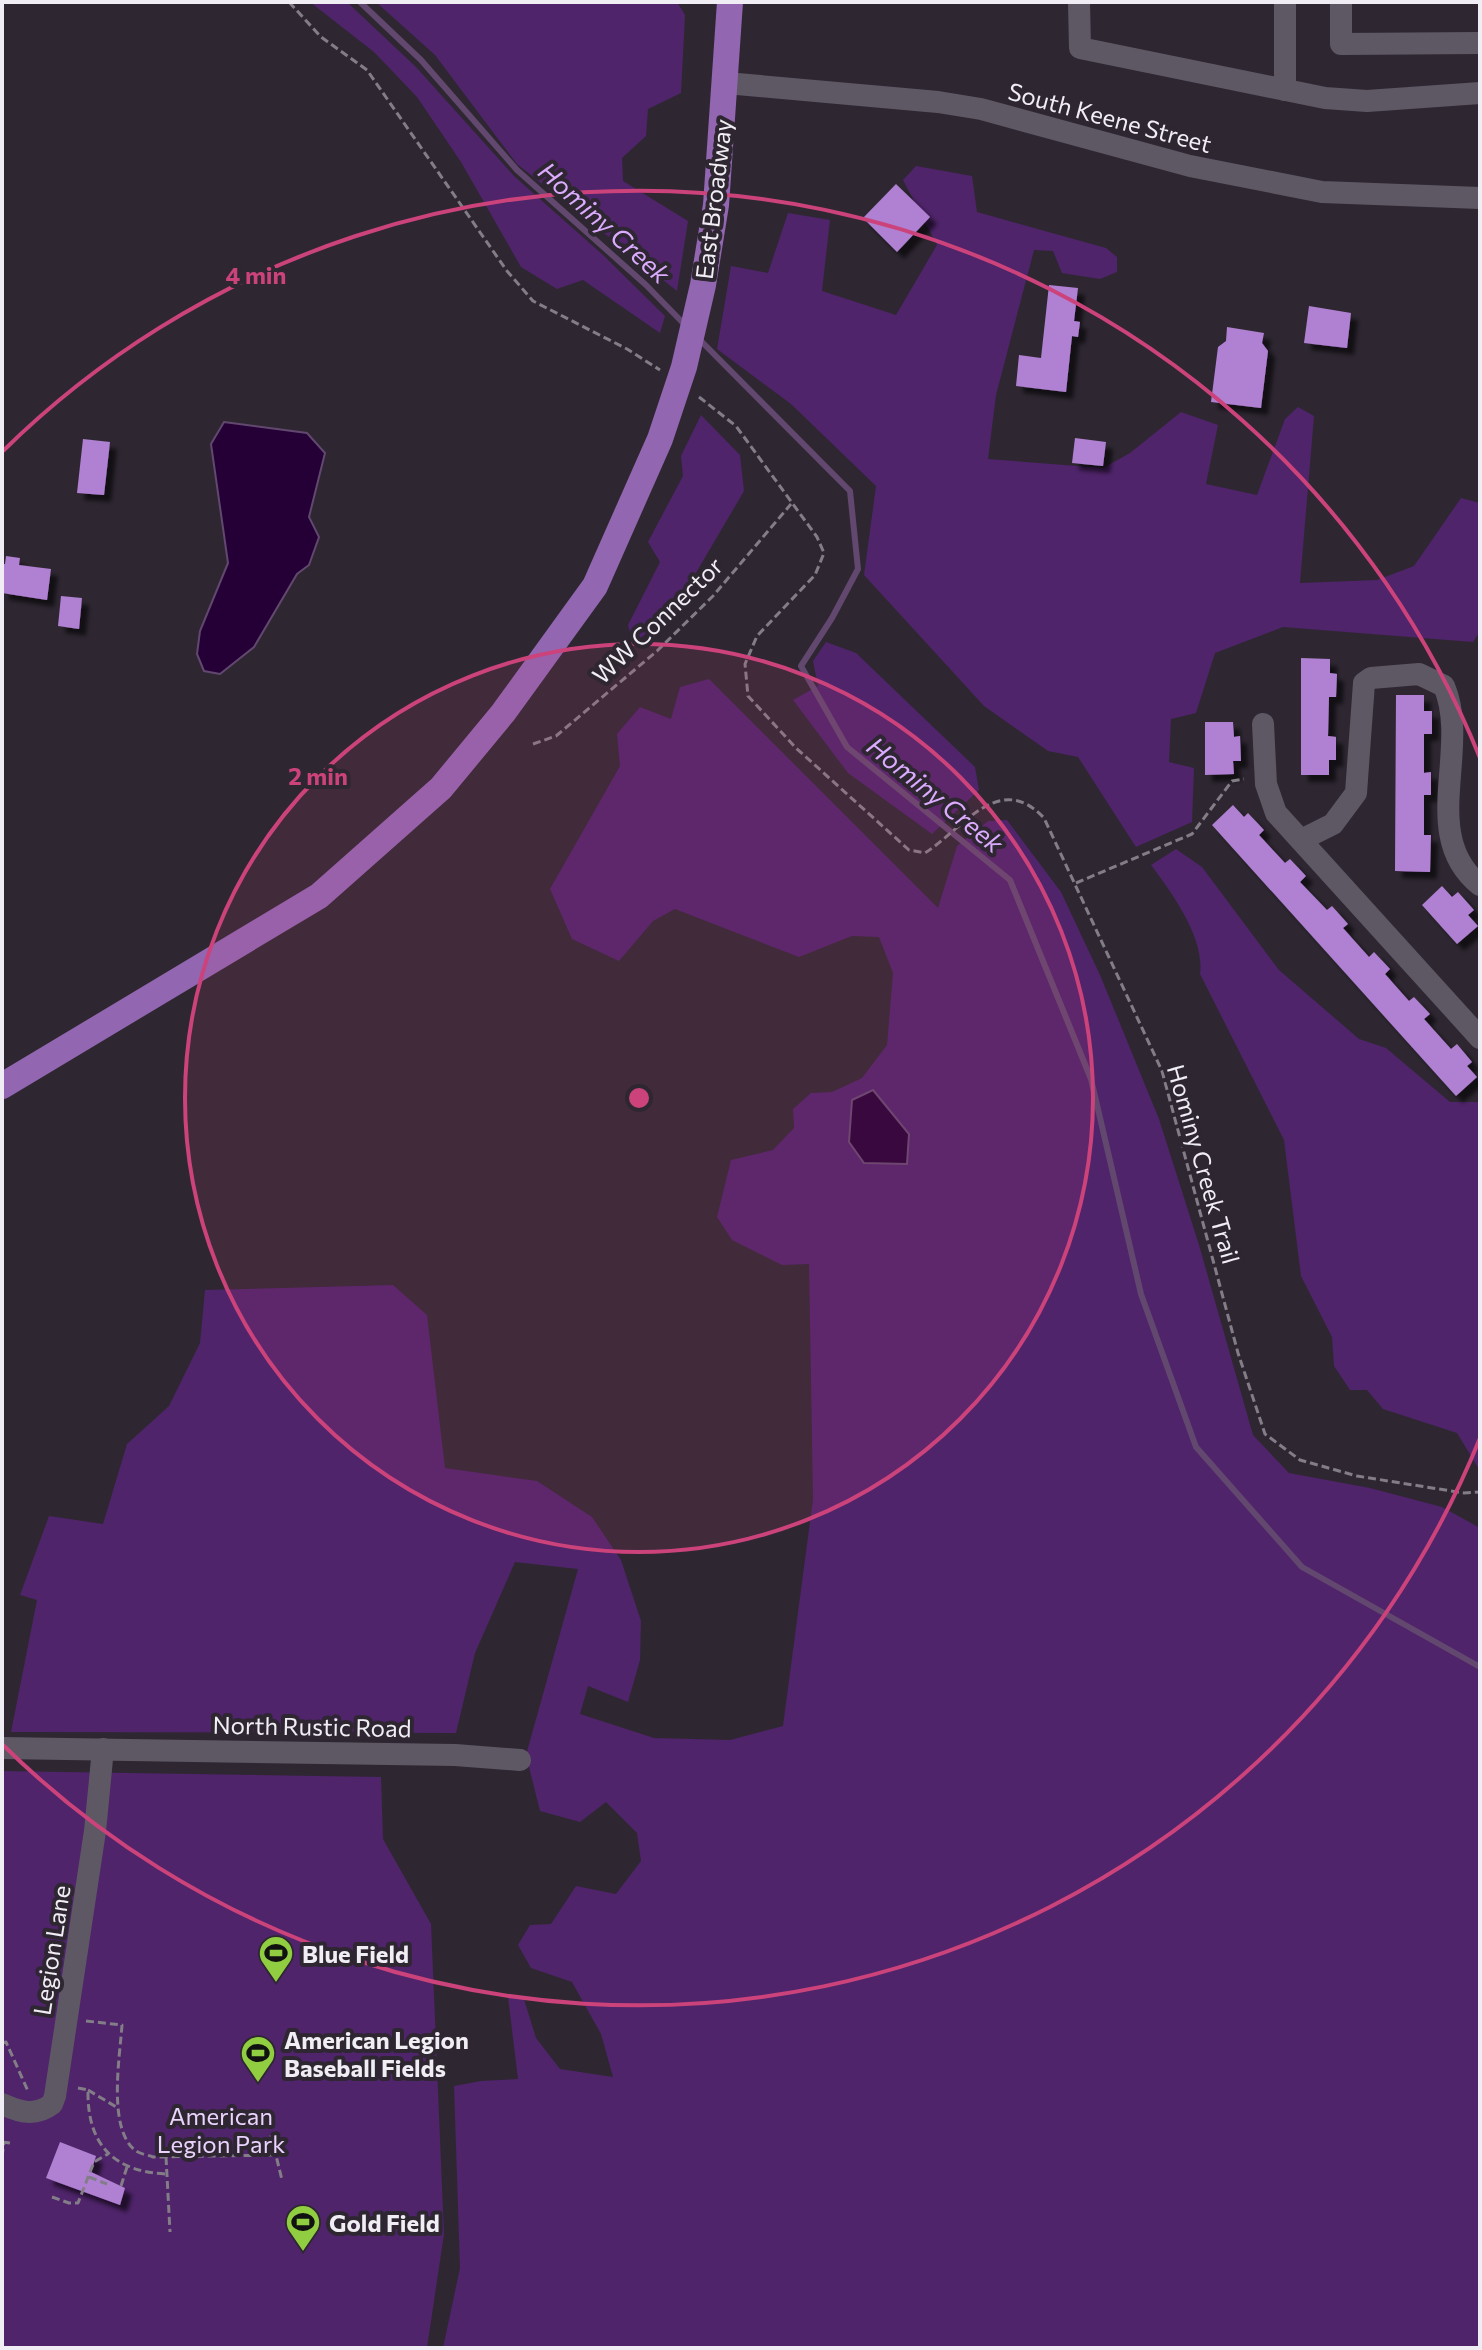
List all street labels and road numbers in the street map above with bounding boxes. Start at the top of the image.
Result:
street label: South Keene Street [1005,76,1215,158]
street label: East Broadway [689,117,737,281]
street label: WW Connector [586,550,728,689]
street label: Hominy Creek Trail [1162,1061,1246,1267]
street label: North Rustic Road [212,1710,412,1742]
street label: Legion Lane [26,1883,76,2017]

